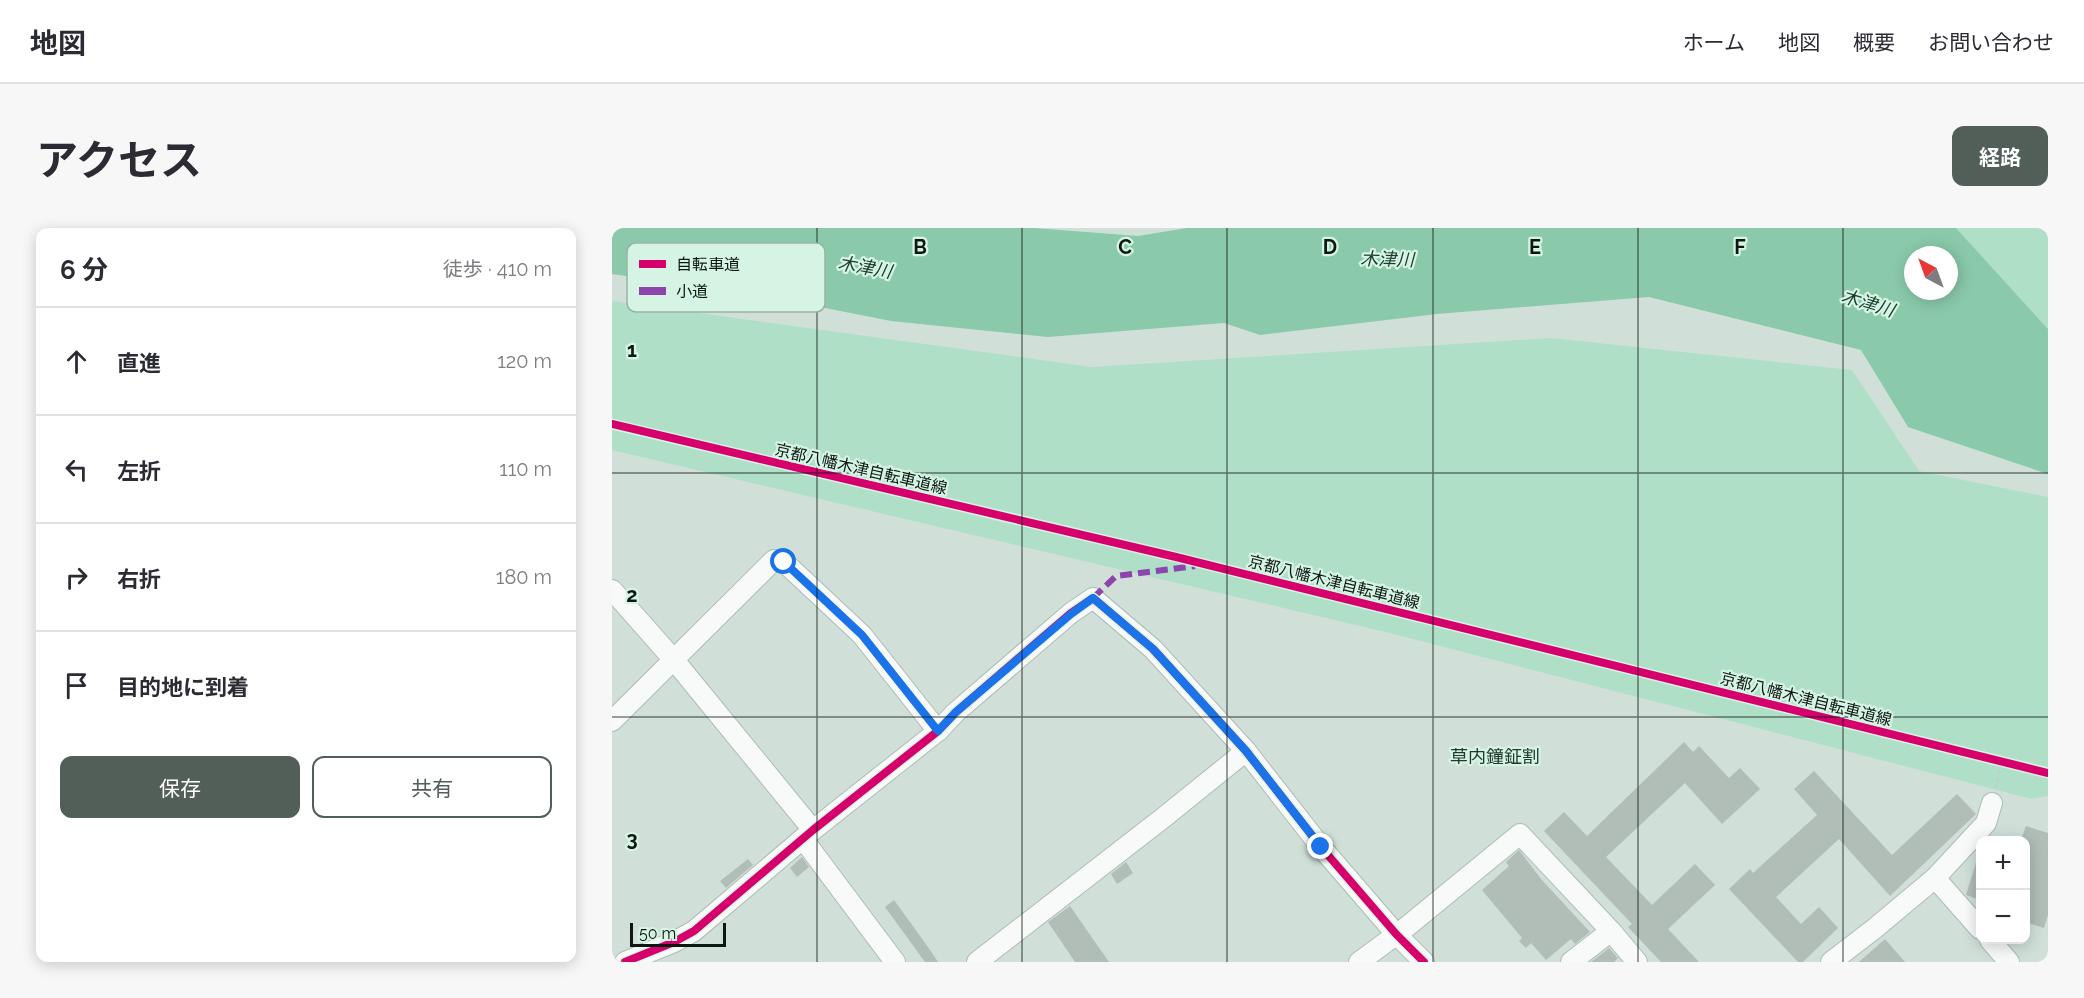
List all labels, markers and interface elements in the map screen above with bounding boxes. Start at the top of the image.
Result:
text: 地図 [30,27,86,60]
text: ホーム [1683,30,1745,55]
text: 地図 [1778,30,1820,55]
text: 概要 [1853,30,1895,55]
text: お問い合わせ [1928,30,2054,55]
button: 経路 [1952,126,2048,186]
text: アクセス [36,136,202,185]
text: B [913,235,927,259]
text: C [1118,235,1132,259]
text: D [1323,235,1337,259]
text: E [1529,235,1541,259]
text: F [1734,235,1746,259]
legend [627,243,825,312]
north arrow [1904,246,1958,300]
water label: 木津川 [1360,248,1416,270]
water label: 木津川 [837,252,895,282]
text: 6 分 [60,255,108,285]
text: 自転車道 [676,255,740,274]
text: 徒歩 · 410 m [443,257,552,281]
text: 小道 [676,282,708,301]
water label: 木津川 [1839,285,1899,322]
text: 1 [627,338,637,362]
icon: ahead [60,345,93,378]
text: 120 m [497,349,552,373]
text: 直進 [117,350,161,376]
street label: 京都八幡木津自転車道線 [773,440,949,498]
icon: left [60,453,93,486]
text: 110 m [499,457,552,481]
text: 左折 [117,458,161,484]
route start [770,548,796,574]
street label: 京都八幡木津自転車道線 [1246,551,1422,613]
icon: right [60,561,93,594]
text: 180 m [496,565,552,589]
text: 右折 [117,566,161,592]
text: 2 [626,583,638,607]
street label: 京都八幡木津自転車道線 [1718,668,1894,730]
icon: arrive [60,669,93,702]
text: 目的地に到着 [117,674,249,700]
district label: 草内鐘鉦割 [1450,746,1540,767]
button: 保存 [60,756,300,818]
button: 共有 [312,756,552,818]
text: 3 [626,827,638,851]
route end [1307,833,1333,859]
map controls [1976,836,2030,944]
button: + [1976,836,2030,890]
button: − [1976,890,2030,944]
scale bar [630,920,726,948]
text: 50 m [639,924,676,943]

